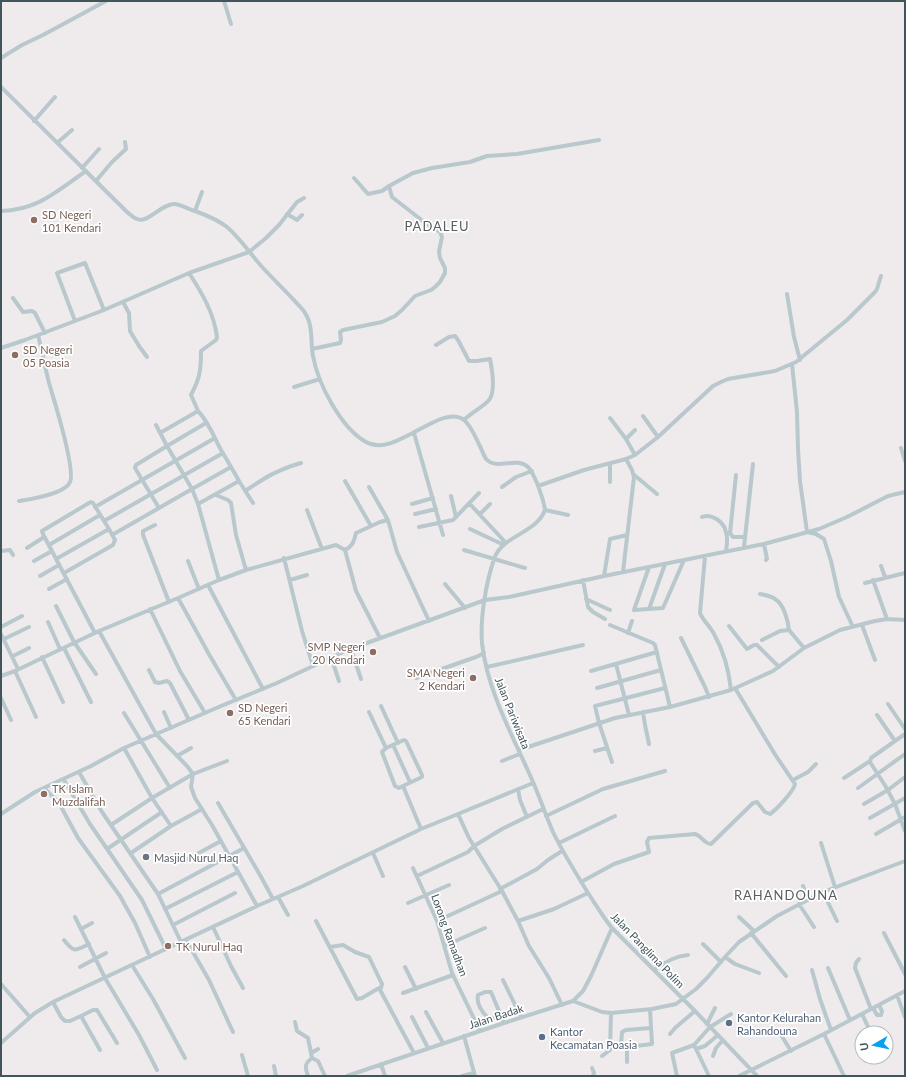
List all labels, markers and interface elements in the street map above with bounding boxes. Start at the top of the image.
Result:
place label: SD Negeri 101 Kendari [42,208,101,234]
marker: SD Negeri 101 Kendari [29,215,39,225]
district label: PADALEU [404,218,470,234]
place label: SD Negeri 05 Poasia [23,343,73,369]
marker: SD Negeri 05 Poasia [10,350,20,360]
place label: SMP Negeri 20 Kendari [308,640,365,666]
marker: SMP Negeri 20 Kendari [368,647,378,657]
place label: SMA Negeri 2 Kendari [407,666,465,692]
marker: SMA Negeri 2 Kendari [468,673,478,683]
street label: Jalan Pariwisata [493,675,533,751]
place label: SD Negeri 65 Kendari [238,701,291,727]
marker: SD Negeri 65 Kendari [225,708,235,718]
place label: TK Islam Muzdalifah [52,782,105,808]
marker: TK Islam Muzdalifah [39,789,49,799]
place label: Masjid Nurul Haq [154,851,238,864]
marker: Masjid Nurul Haq [141,852,151,862]
district label: RAHANDOUNA [734,887,838,903]
street label: Lorong Ramadhan [429,892,471,978]
street label: Jalan Panglima Polim [609,909,687,991]
place label: TK Nurul Haq [176,940,242,953]
marker: TK Nurul Haq [163,941,173,951]
street label: Jalan Badak [467,1001,525,1031]
place label: Kantor Kelurahan Rahandouna [737,1011,821,1037]
marker: Kantor Kelurahan Rahandouna [724,1018,734,1028]
place label: Kantor Kecamatan Poasia [550,1025,637,1051]
north arrow [854,1025,894,1065]
marker: Kantor Kecamatan Poasia [537,1032,547,1042]
text: U [857,1042,871,1052]

